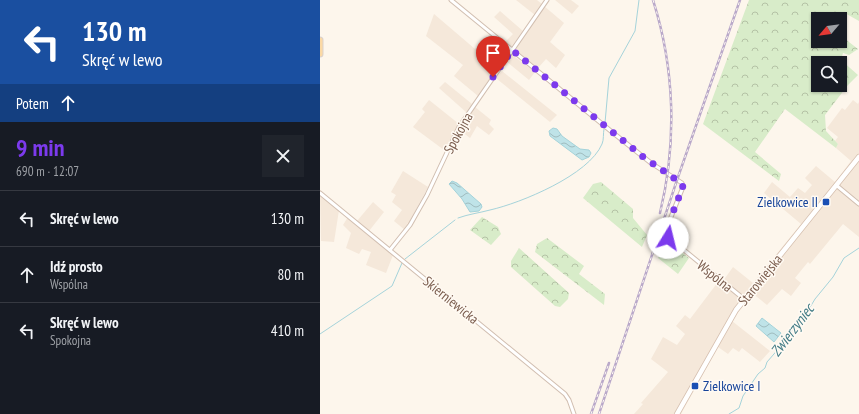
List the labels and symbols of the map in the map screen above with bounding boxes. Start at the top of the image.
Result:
north arrow [811,12,847,48]
pin [476,36,510,77]
street label: Spokojna [439,109,477,157]
place label: Zielkowice II [757,193,818,211]
marker: Zielkowice II [821,197,831,207]
position arrow [647,217,689,259]
street label: Starowiejska [734,251,786,309]
street label: Wspólna [693,256,737,296]
street label: Skierniewicka [420,272,482,328]
water label: Zwierzyniec [766,299,819,360]
place label: Zielkowice I [703,377,761,395]
marker: Zielkowice I [690,381,700,391]

